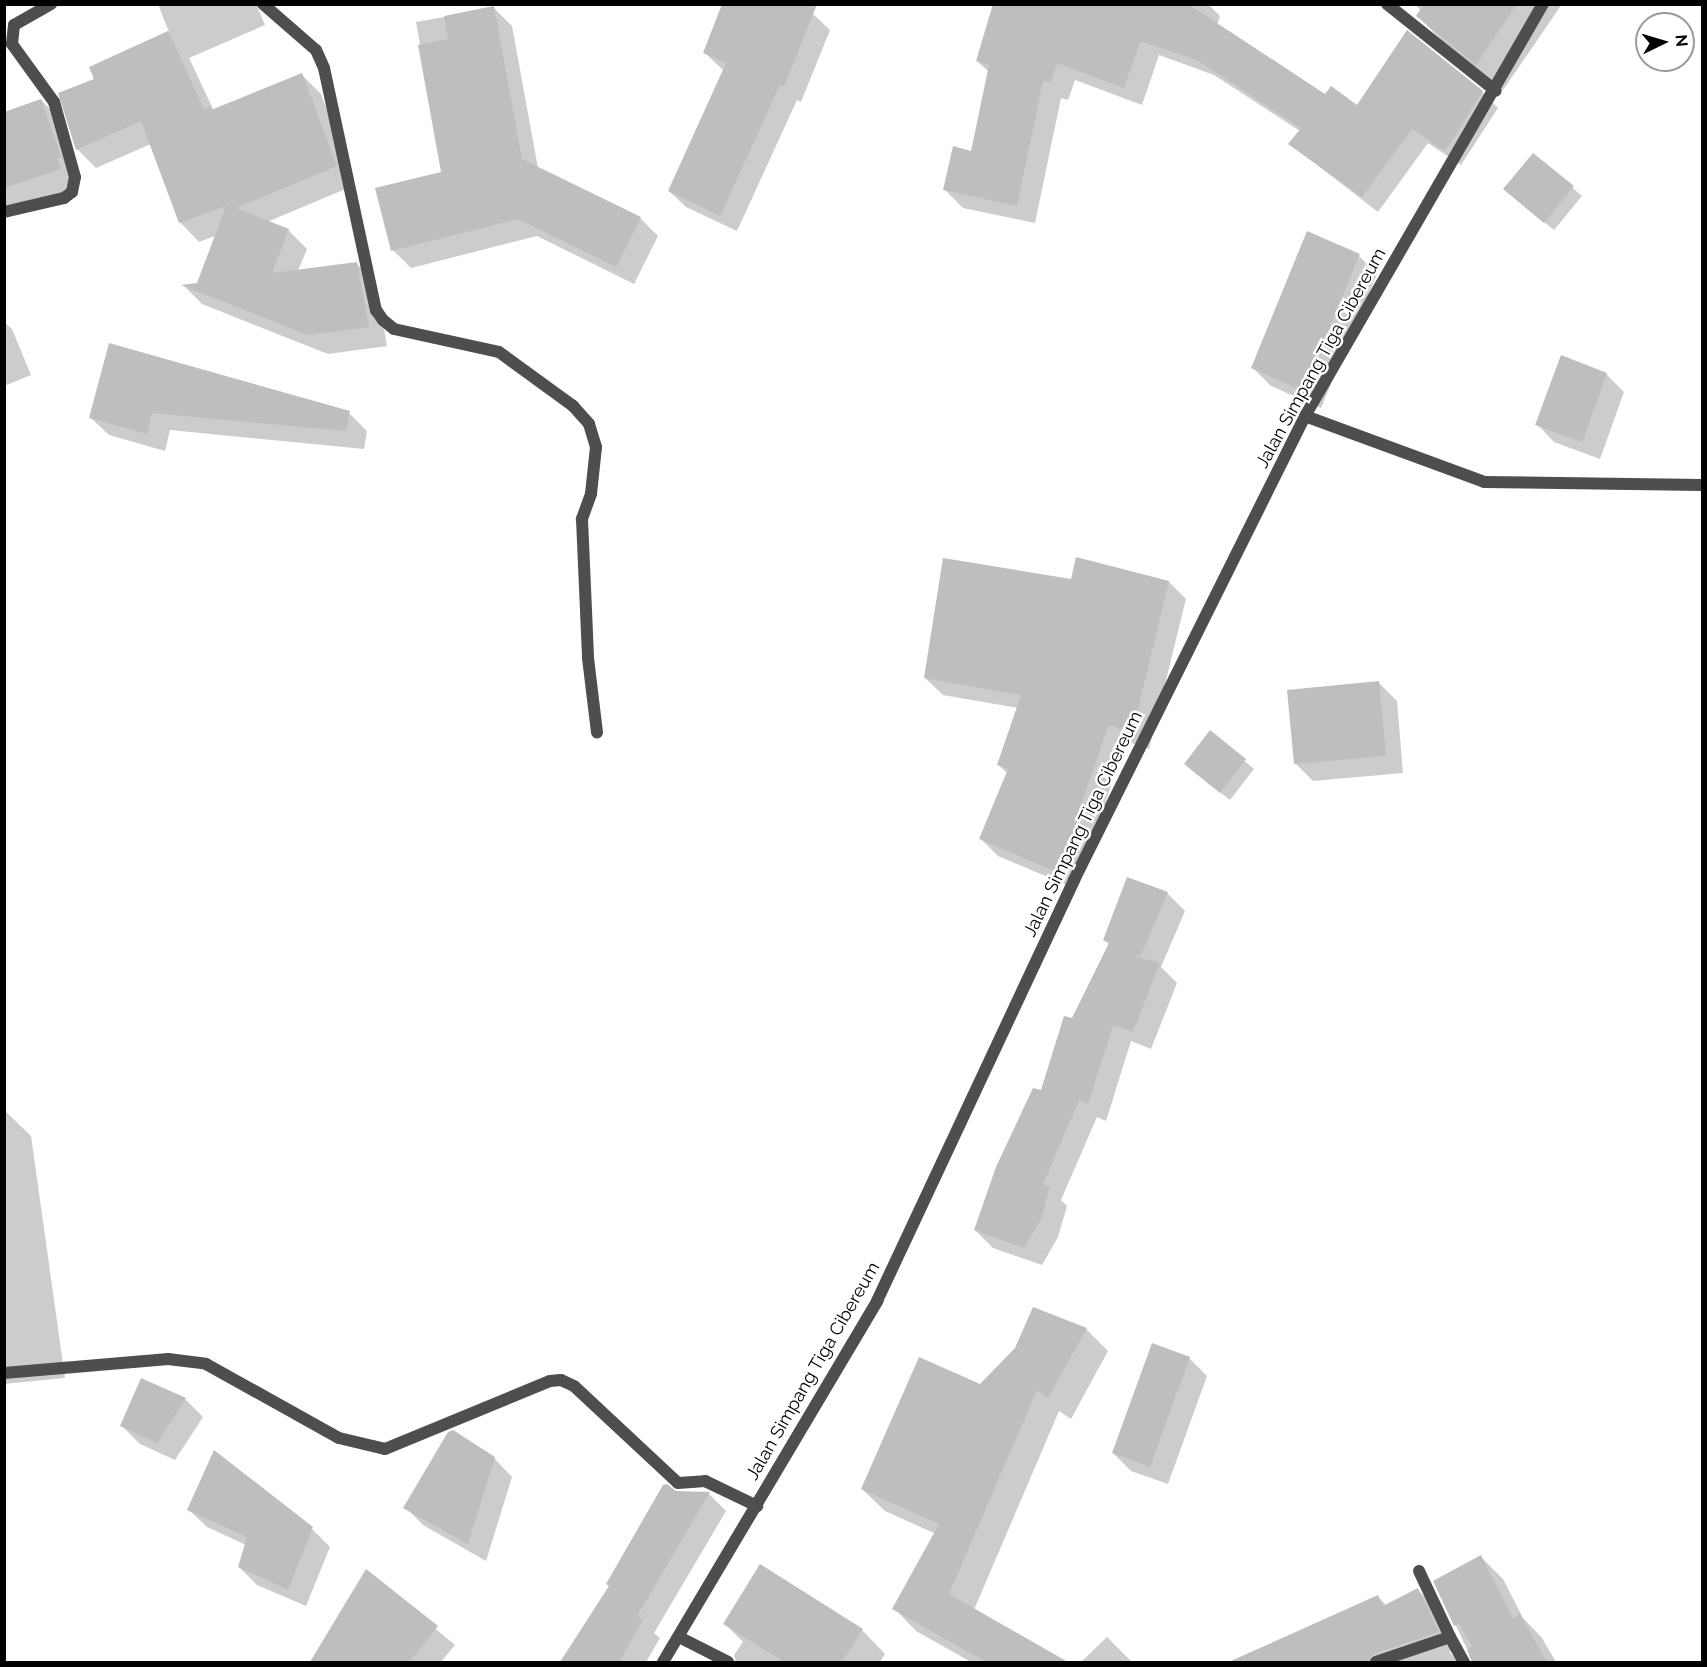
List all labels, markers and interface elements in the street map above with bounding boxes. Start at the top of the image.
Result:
north arrow [1635,12,1695,72]
text: N [1671,34,1691,47]
street label: Jalan Simpang Tiga Cibereum [1251,244,1391,472]
street label: Jalan Simpang Tiga Cibereum [1019,707,1147,941]
street label: Jalan Simpang Tiga Cibereum [741,1258,885,1484]

